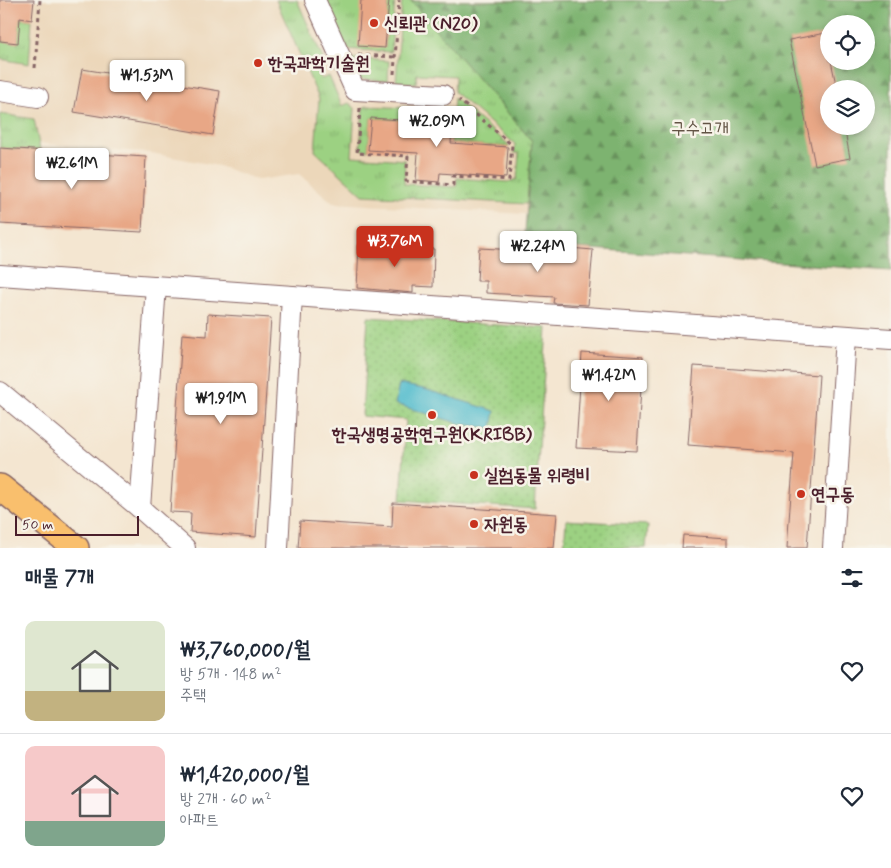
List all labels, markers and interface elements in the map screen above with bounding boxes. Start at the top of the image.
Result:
place label: 신뢰관 (N20) [384,12,478,36]
map controls [820,15,875,135]
button: locate [820,15,875,70]
marker: 신뢰관 (N20) [368,17,380,29]
place label: 한국과학기술원 [267,52,369,76]
marker: 한국과학기술원 [252,57,264,69]
pin: ₩1.53M [106,59,188,102]
text: ₩1.53M [121,65,173,86]
button: layers [820,80,875,135]
pin: ₩2.09M [396,106,478,148]
text: ₩2.09M [409,111,465,132]
park label: 구수고개 [671,117,729,141]
pin: ₩2.61M [31,148,113,190]
text: ₩2.61M [46,153,98,174]
pin: ₩3.76M [354,226,436,268]
pin: ₩2.24M [497,230,579,273]
text: ₩3.76M [367,231,423,252]
text: ₩2.24M [511,236,565,257]
pin: ₩1.42M [568,360,650,402]
text: ₩1.42M [582,365,636,386]
pin: ₩1.91M [180,382,262,425]
text: ₩1.91M [195,388,247,409]
marker: 한국생명공학연구원(KRIBB) [426,409,438,421]
place label: 한국생명공학연구원(KRIBB) [331,423,533,447]
place label: 실험동물 위령비 [484,464,590,488]
marker: 실험동물 위령비 [468,469,480,481]
place label: 연구동 [811,483,854,507]
marker: 연구동 [795,488,807,500]
scale bar [15,513,139,536]
place label: 자원동 [484,513,527,537]
text: 50 m [22,516,53,534]
marker: 자원동 [468,518,480,530]
text: 매물 7개 [25,564,94,592]
icon: filters [838,564,866,592]
text: ₩3,760,000/월 [180,636,311,664]
icon: home [65,641,125,701]
icon: heart [838,657,866,685]
text: 방 5개 · 148 m² [180,664,282,685]
text: 주택 [180,685,206,706]
text: ₩1,420,000/월 [180,761,310,789]
icon: home [65,766,125,826]
icon: heart [838,782,866,810]
text: 방 2개 · 60 m² [180,789,272,810]
text: 아파트 [180,810,219,831]

